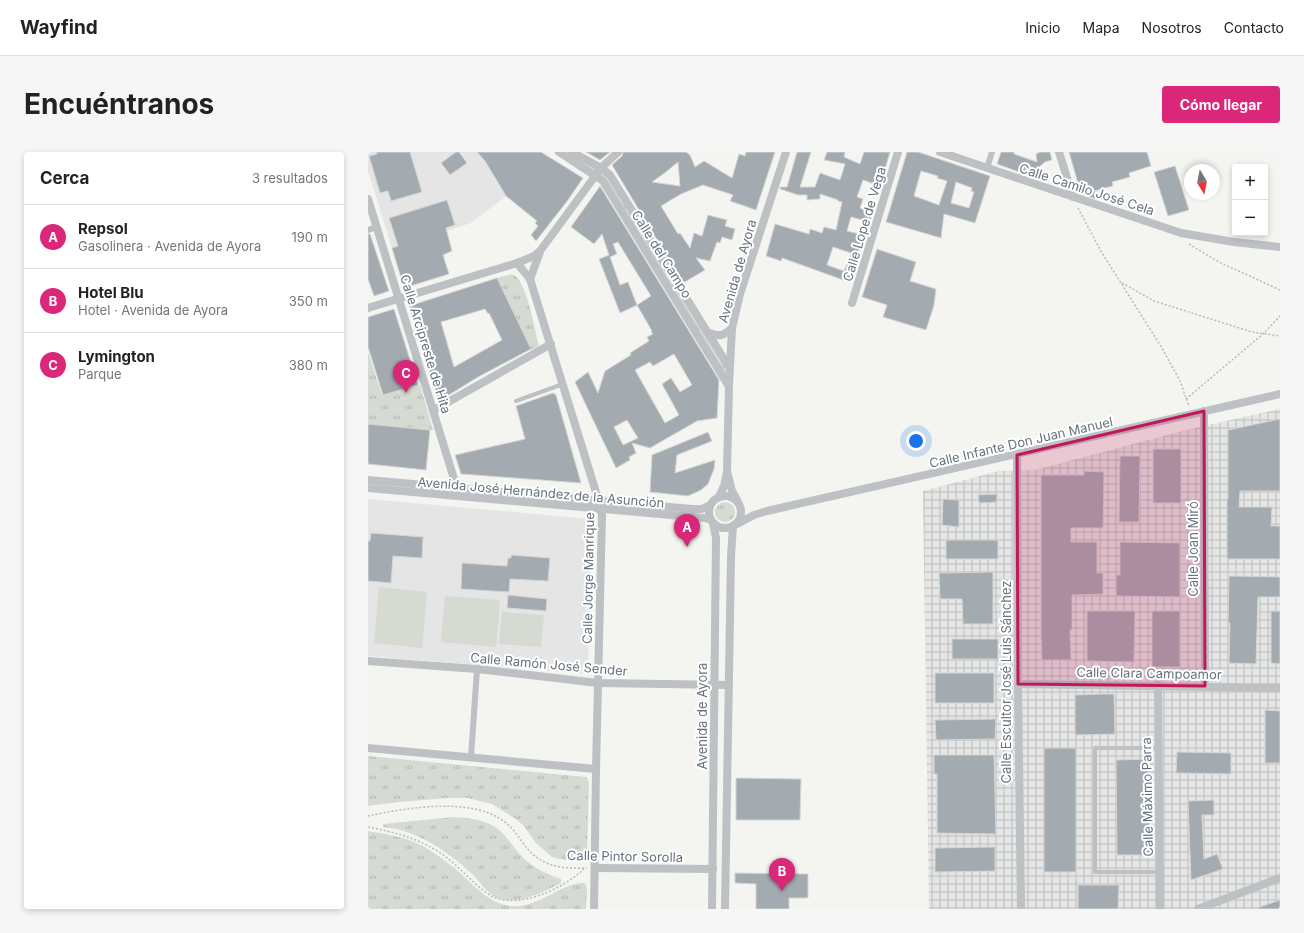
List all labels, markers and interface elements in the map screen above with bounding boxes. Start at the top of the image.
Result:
text: Wayfind [20,16,98,39]
text: Inicio [1025,19,1061,36]
text: Mapa [1083,19,1120,36]
text: Nosotros [1142,19,1202,36]
text: Contacto [1224,19,1284,36]
button: Cómo llegar [1162,86,1280,123]
text: Encuéntranos [24,87,214,121]
street label: Calle Camilo José Cela [1017,160,1157,218]
north arrow [1184,164,1220,200]
map controls [1232,164,1268,236]
button: + [1232,164,1268,200]
street label: Calle Lope de Vega [839,165,889,283]
text: Cerca [40,168,89,188]
text: 3 resultados [252,170,328,186]
button: − [1232,200,1268,236]
street label: Calle del Campo [629,207,696,301]
street label: Avenida de Ayora [715,217,759,325]
text: Repsol [78,219,128,238]
text: A [48,229,58,245]
text: 190 m [291,229,328,245]
text: Gasolinera · Avenida de Ayora [78,238,261,254]
street label: Calle Arcipreste de Hita [397,273,455,415]
text: Hotel Blu [78,283,144,302]
text: B [49,293,57,309]
text: 350 m [289,293,328,309]
text: Hotel · Avenida de Ayora [78,302,228,318]
text: Lymington [78,347,155,366]
text: C [48,357,58,373]
text: 380 m [289,357,328,373]
pin: C [393,360,419,393]
text: Parque [78,366,122,382]
street label: Calle Infante Don Juan Manuel [928,413,1114,471]
your location [906,431,926,451]
street label: Avenida José Hernández de la Asunción [417,473,665,511]
street label: Calle Joan Miró [1185,501,1201,597]
street label: Calle Jorge Manrique [579,512,597,644]
pin: A [674,514,700,547]
street label: Calle Escultor José Luis Sánchez [998,581,1014,783]
street label: Calle Ramón José Sender [470,649,628,679]
street label: Avenida de Ayora [694,663,710,769]
street label: Calle Clara Campoamor [1076,664,1222,682]
street label: Calle Máximo Parra [1138,737,1156,857]
street label: Calle Pintor Sorolla [567,847,683,865]
pin: B [769,858,795,891]

